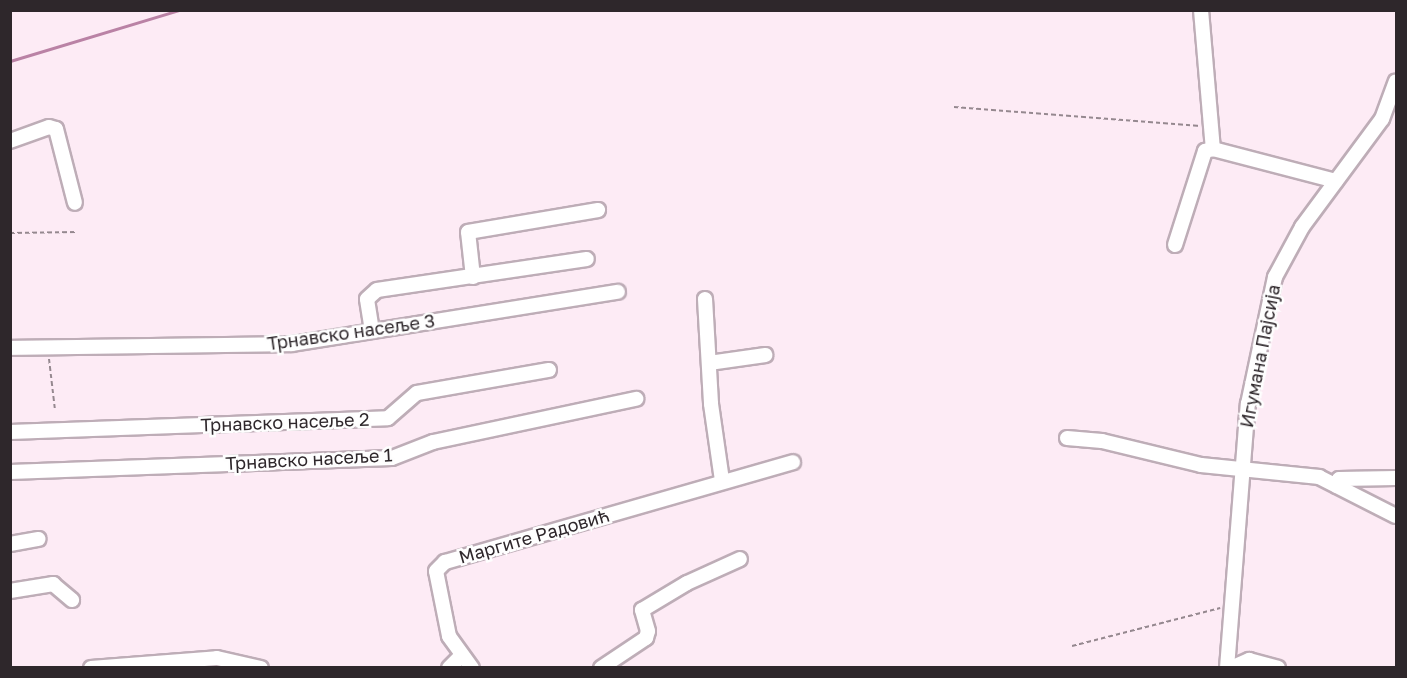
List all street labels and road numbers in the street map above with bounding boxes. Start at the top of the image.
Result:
street label: Игумана Пајсија [1236,283,1284,429]
street label: Трнавско насеље 3 [266,310,436,354]
street label: Трнавско насеље 2 [200,408,370,436]
street label: Трнавско насеље 1 [225,444,393,474]
street label: Маргите Радовић [456,504,612,568]

